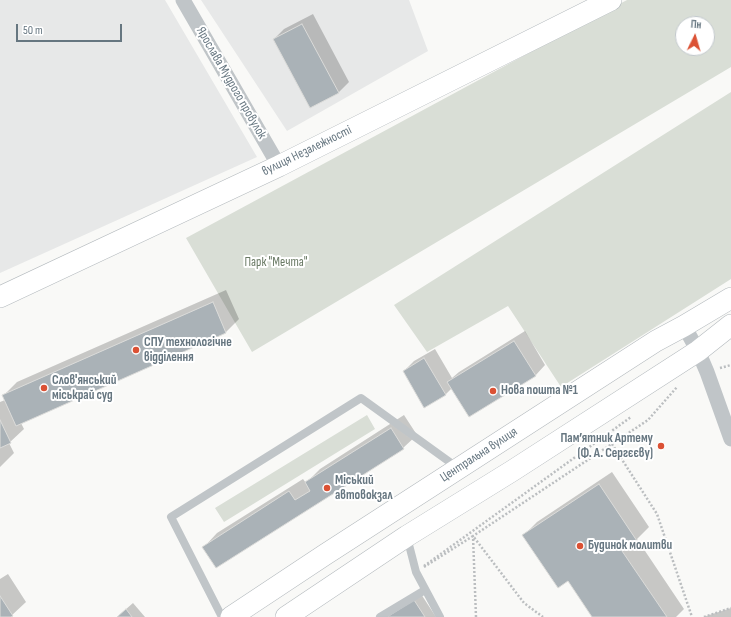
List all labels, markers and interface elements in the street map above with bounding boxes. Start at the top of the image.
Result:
scale bar [18,16,124,42]
north arrow [675,16,715,56]
text: Пн [690,18,702,31]
text: 50 m [23,23,43,38]
street label: Ярослава Мудрого провулок [193,24,269,142]
street label: вулиця Незалежності [260,123,354,179]
park label: Парк "Мечта" [244,255,308,271]
place label: СПУ технологічне відділення [144,335,232,366]
marker: СПУ технологічне відділення [131,345,141,355]
place label: Слов'янський міськрай суд [52,373,116,404]
marker: Слов'янський міськрай суд [39,383,49,393]
place label: Нова пошта №1 [501,383,578,399]
marker: Нова пошта №1 [488,386,498,396]
street label: Центральна вулиця [437,424,521,486]
place label: Пам’ятник Артему (Ф. А. Сергєєву) [560,431,653,462]
marker: Пам’ятник Артему (Ф. А. Сергєєву) [656,441,666,451]
place label: Міський автовокзал [335,473,393,504]
marker: Міський автовокзал [322,483,332,493]
place label: Будинок молитви [588,538,672,554]
marker: Будинок молитви [575,541,585,551]

